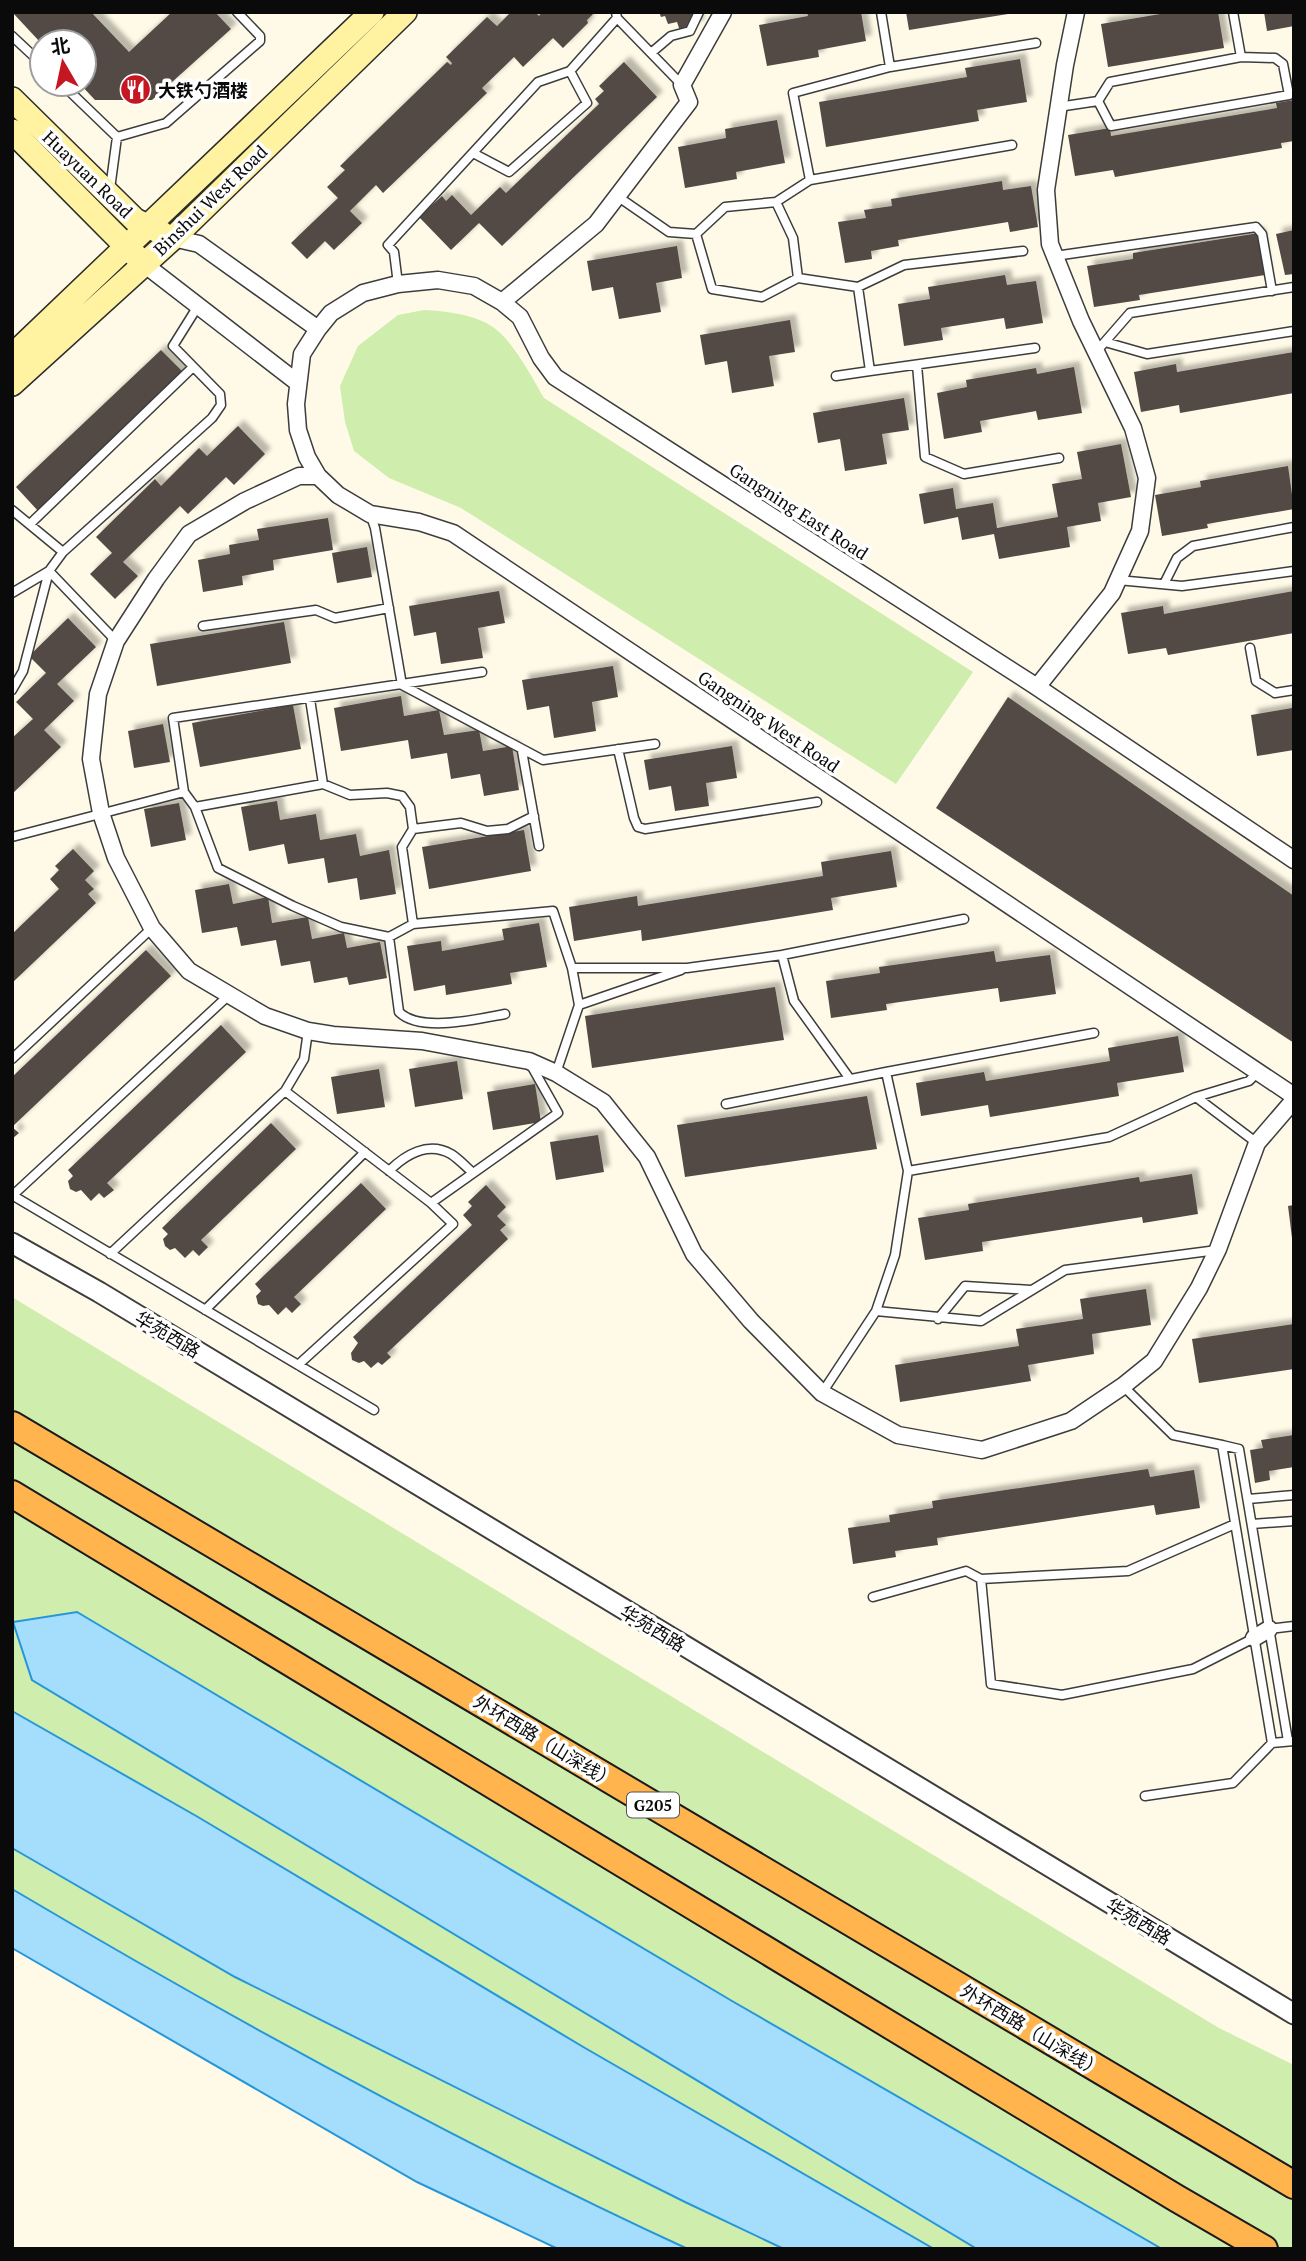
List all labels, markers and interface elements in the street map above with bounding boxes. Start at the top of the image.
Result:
north arrow [28,28,98,98]
text: 北 [49,32,72,60]
restaurant icon: 大铁勺酒楼 [118,73,152,107]
place label: 大铁勺酒楼 [158,78,248,102]
street label: Huayuan Road [38,125,138,223]
street label: Binshui West Road [148,139,272,261]
street label: Gangning East Road [725,457,873,565]
street label: Gangning West Road [693,665,845,777]
street label: 华苑西路 [131,1305,205,1363]
street label: 华苑西路 [616,1599,690,1657]
street label: 外环西路（山深线） [469,1689,621,1793]
road number: G205 [627,1792,679,1817]
street label: 华苑西路 [1102,1892,1176,1950]
street label: 外环西路（山深线） [956,1978,1108,2082]

